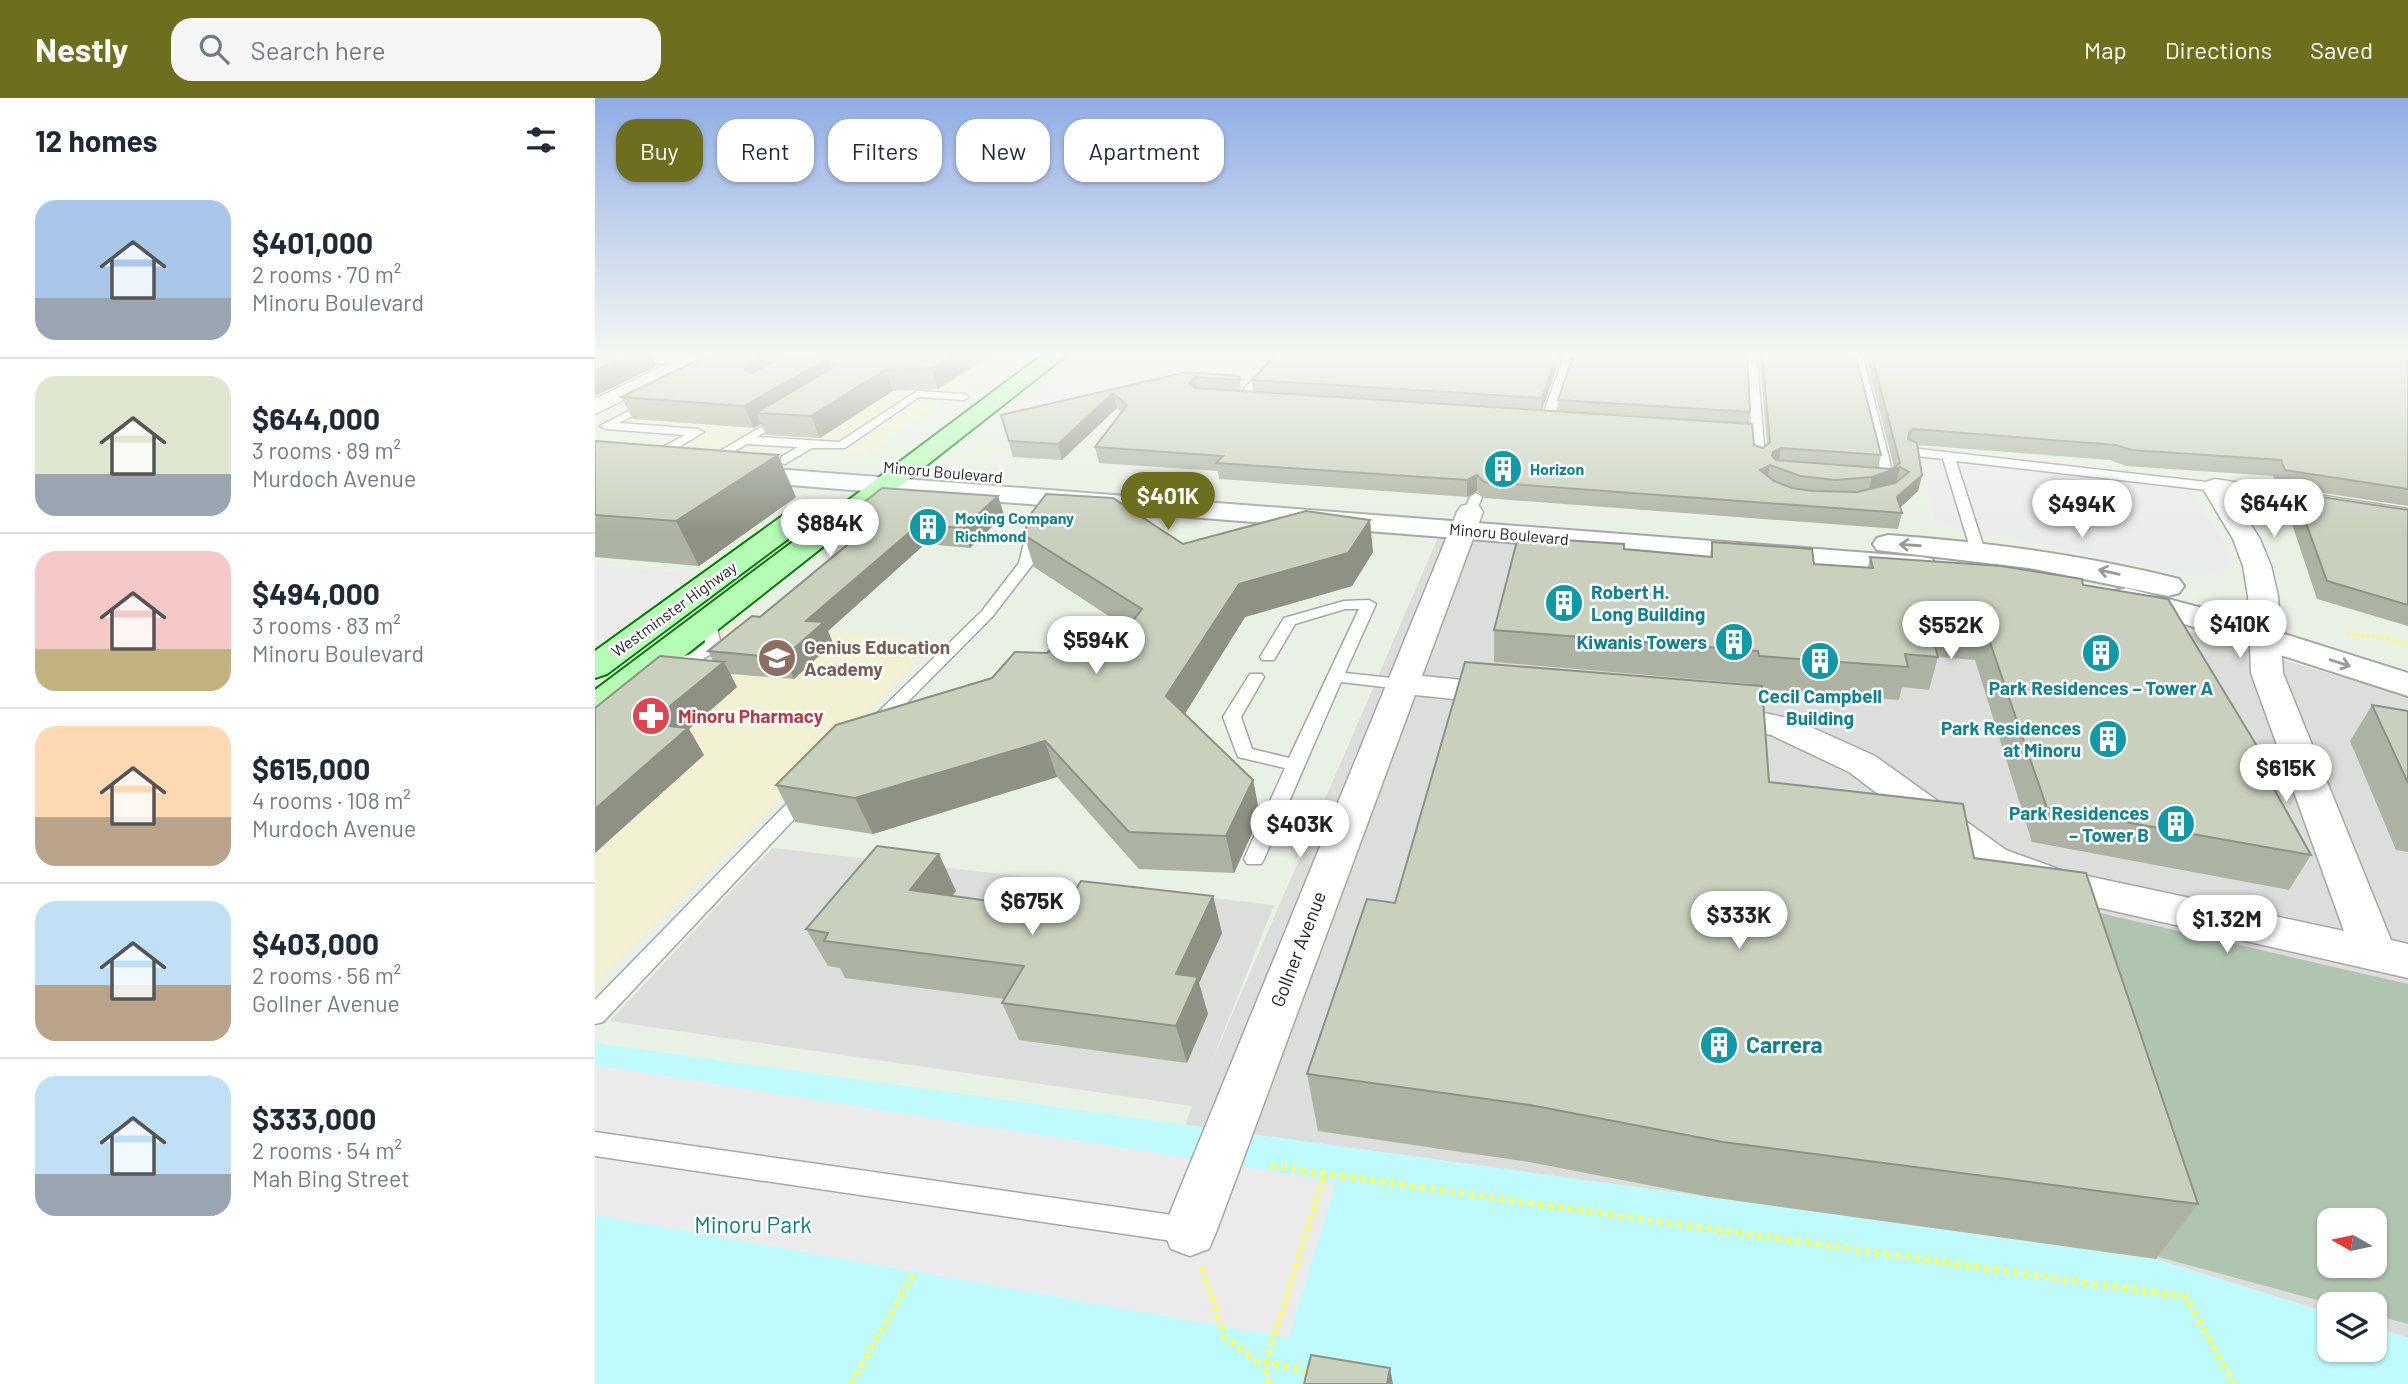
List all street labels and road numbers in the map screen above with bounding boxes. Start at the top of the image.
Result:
street label: Minoru Boulevard [883,457,1004,486]
street label: Minoru Boulevard [1449,519,1570,548]
street label: Westminster Highway [607,556,741,660]
street label: Gollner Avenue [1265,888,1330,1010]

